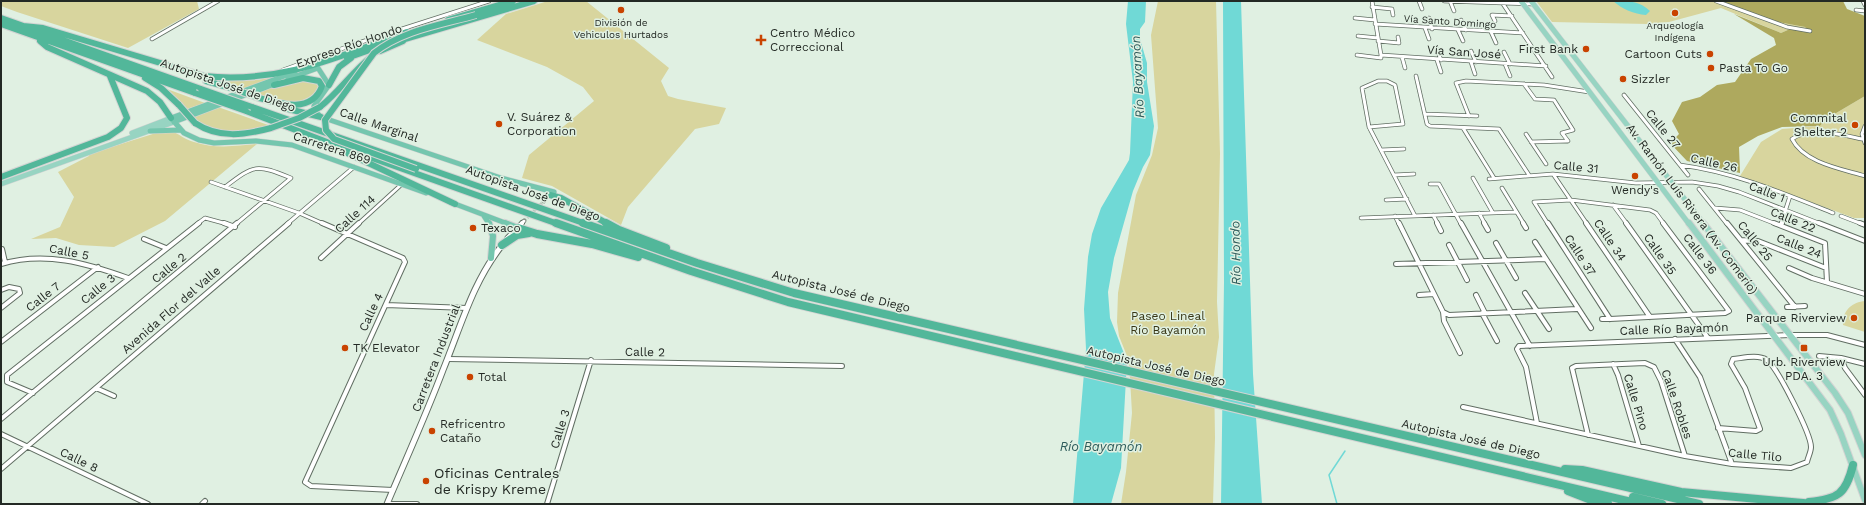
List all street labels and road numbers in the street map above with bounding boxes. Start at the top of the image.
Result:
street label: Vía Santo Domingo [1403,13,1497,30]
street label: Expreso Río Hondo [294,21,404,71]
street label: Vía San José [1426,42,1502,62]
street label: Autopista José de Diego [159,55,297,115]
street label: Calle Marginal [338,105,421,145]
street label: Calle 27 [1643,106,1683,152]
street label: Av. Ramón Luis Rivera (Av. Comerío) [1623,121,1761,297]
street label: Carretera 869 [291,129,373,167]
street label: Calle 26 [1689,151,1739,175]
street label: Calle 31 [1553,158,1599,176]
street label: Autopista José de Diego [464,162,602,224]
street label: Calle 1 [1747,179,1787,205]
street label: Calle 114 [332,192,378,236]
street label: Calle 22 [1768,205,1818,235]
street label: Calle 34 [1591,216,1629,264]
street label: Calle 25 [1735,218,1775,264]
street label: Calle 35 [1641,231,1679,277]
street label: Calle 36 [1680,231,1720,277]
street label: Calle 24 [1774,231,1824,261]
street label: Calle 37 [1561,232,1599,279]
street label: Calle 5 [48,241,90,263]
street label: Calle 2 [149,250,189,286]
street label: Avenida Flor del Valle [119,263,223,357]
street label: Autopista José de Diego [770,267,912,315]
street label: Calle 3 [78,271,118,307]
street label: Calle 7 [23,279,63,315]
street label: Calle 4 [356,291,386,333]
street label: Carretera Industrial [409,302,463,414]
street label: Calle Río Bayamón [1619,320,1729,338]
street label: Autopista José de Diego [1085,343,1227,389]
street label: Calle 2 [625,345,665,359]
street label: Calle Robles [1659,367,1695,441]
street label: Calle Pino [1621,372,1651,432]
street label: Calle 3 [547,408,573,450]
street label: Autopista José de Diego [1400,416,1542,462]
street label: Calle 8 [58,445,100,475]
street label: Calle Tilo [1727,446,1783,464]

